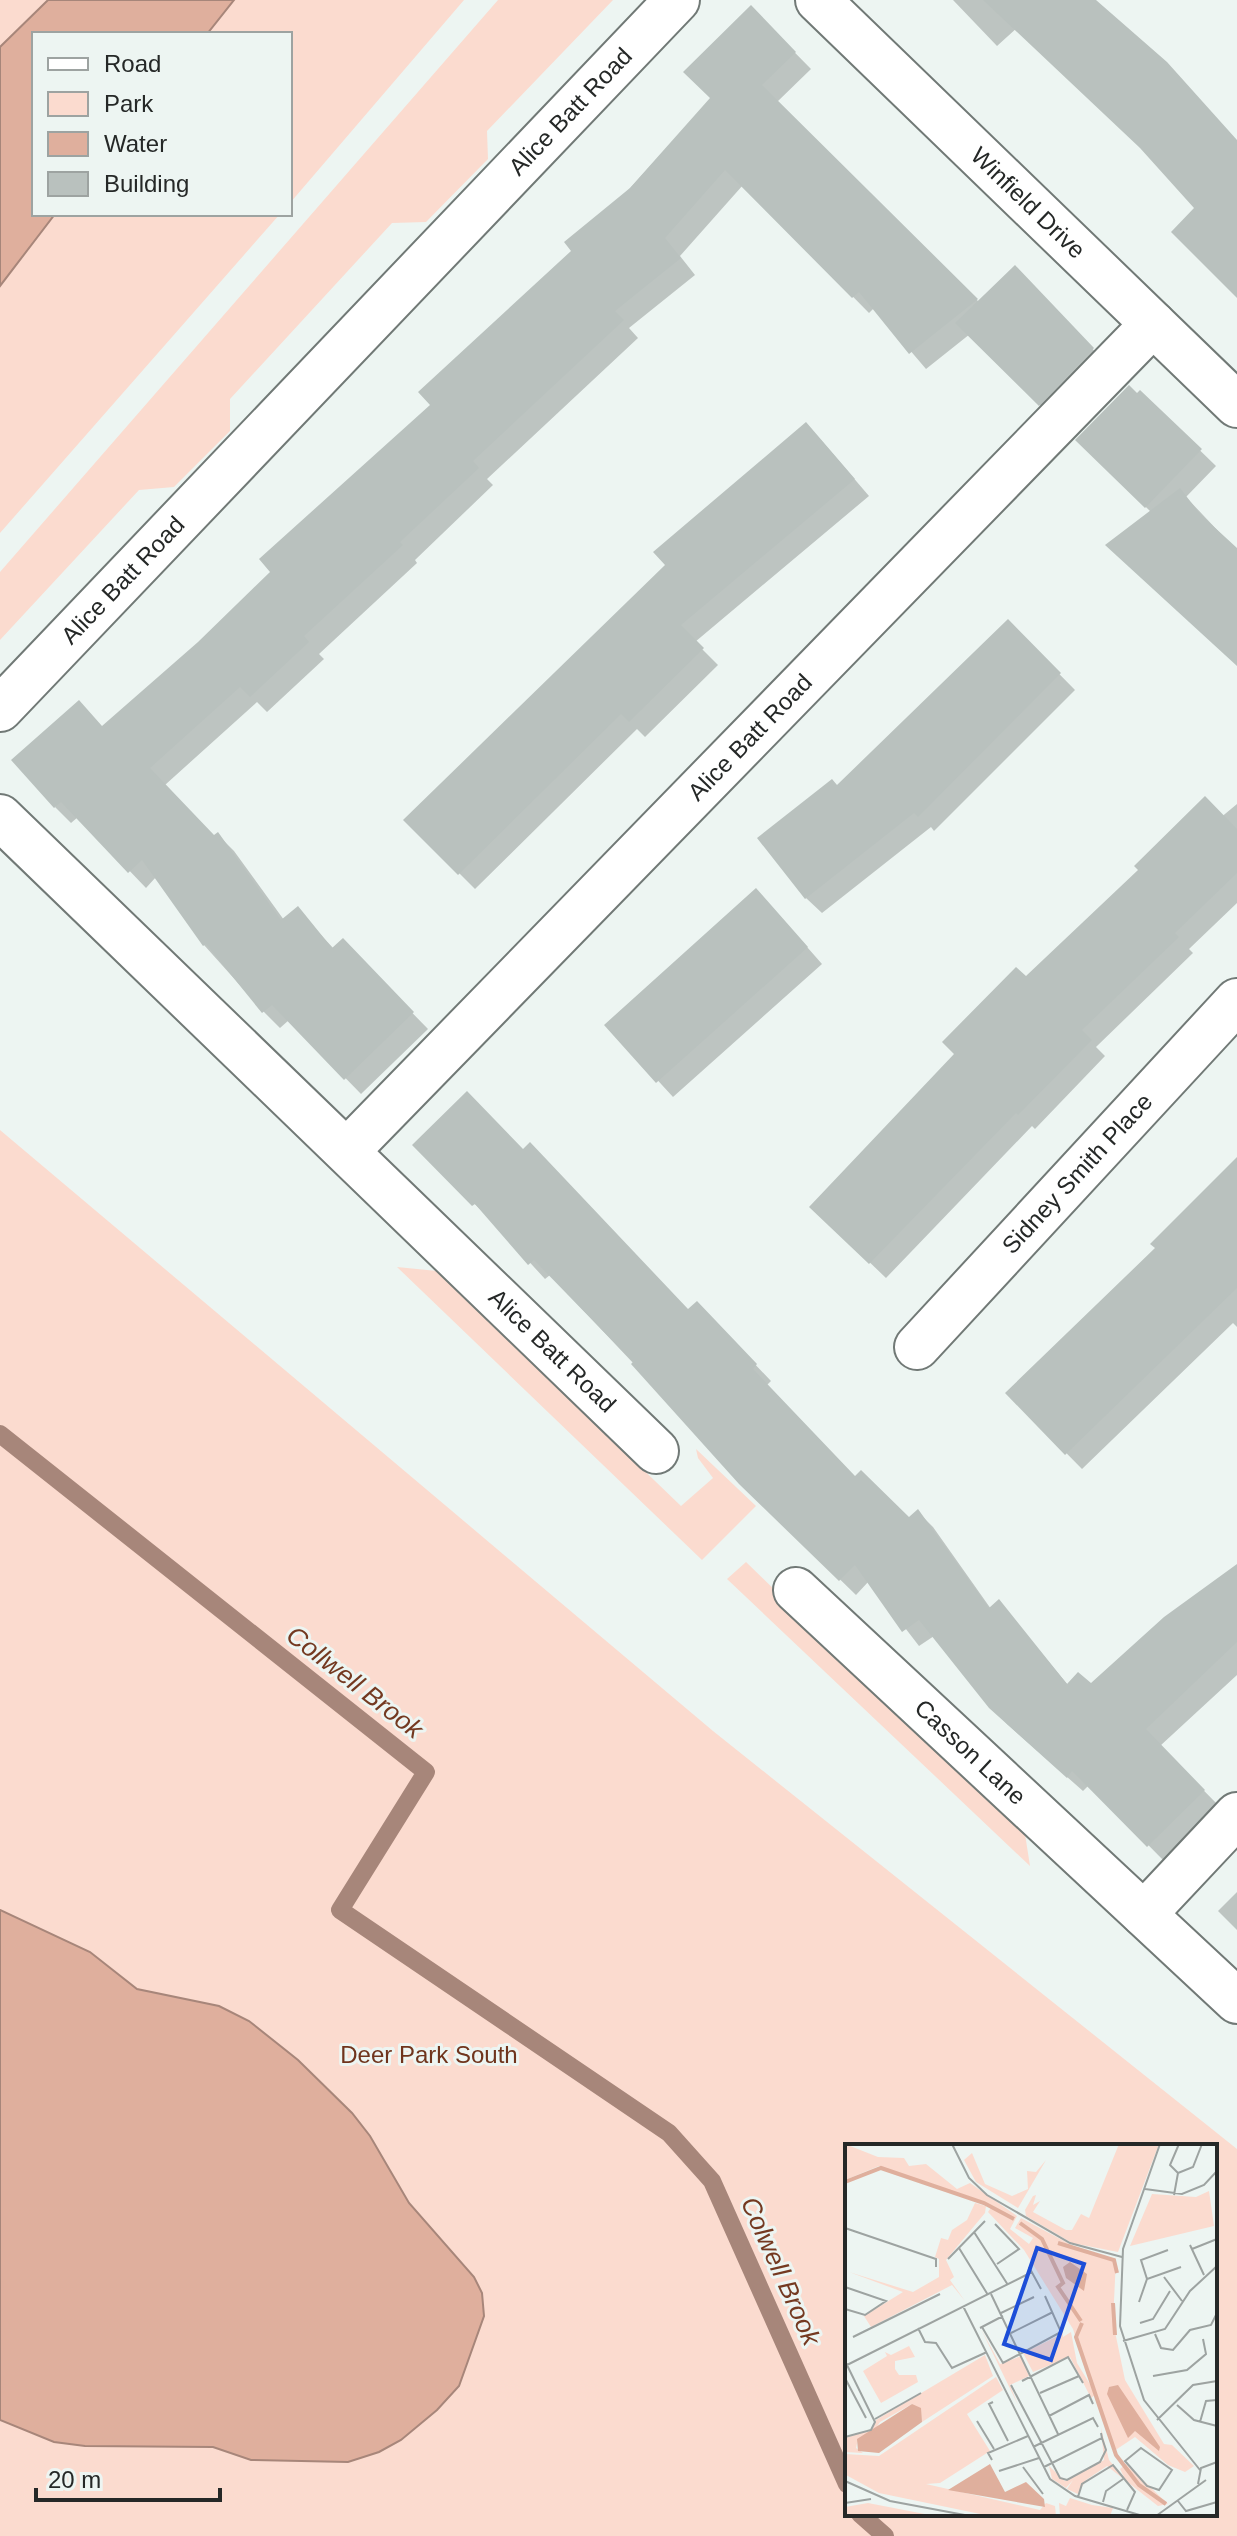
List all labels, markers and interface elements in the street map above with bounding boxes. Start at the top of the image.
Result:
legend [32,32,292,216]
street label: Alice Batt Road [503,42,637,180]
text: Road [104,50,161,77]
text: Park [104,90,154,117]
text: Water [104,130,167,157]
street label: Winfield Drive [966,141,1091,264]
text: Building [104,170,189,197]
street label: Alice Batt Road [56,511,189,649]
street label: Alice Batt Road [682,668,817,806]
street label: Sidney Smith Place [996,1088,1157,1259]
street label: Alice Batt Road [484,1283,621,1418]
water label: Collwell Brook [281,1619,431,1746]
street label: Casson Lane [909,1694,1031,1810]
park label: Deer Park South [340,2041,518,2068]
inset map [845,2144,1217,2516]
water label: Colwell Brook [735,2192,828,2352]
scale bar [36,2452,220,2502]
text: 20 m [48,2466,101,2493]

